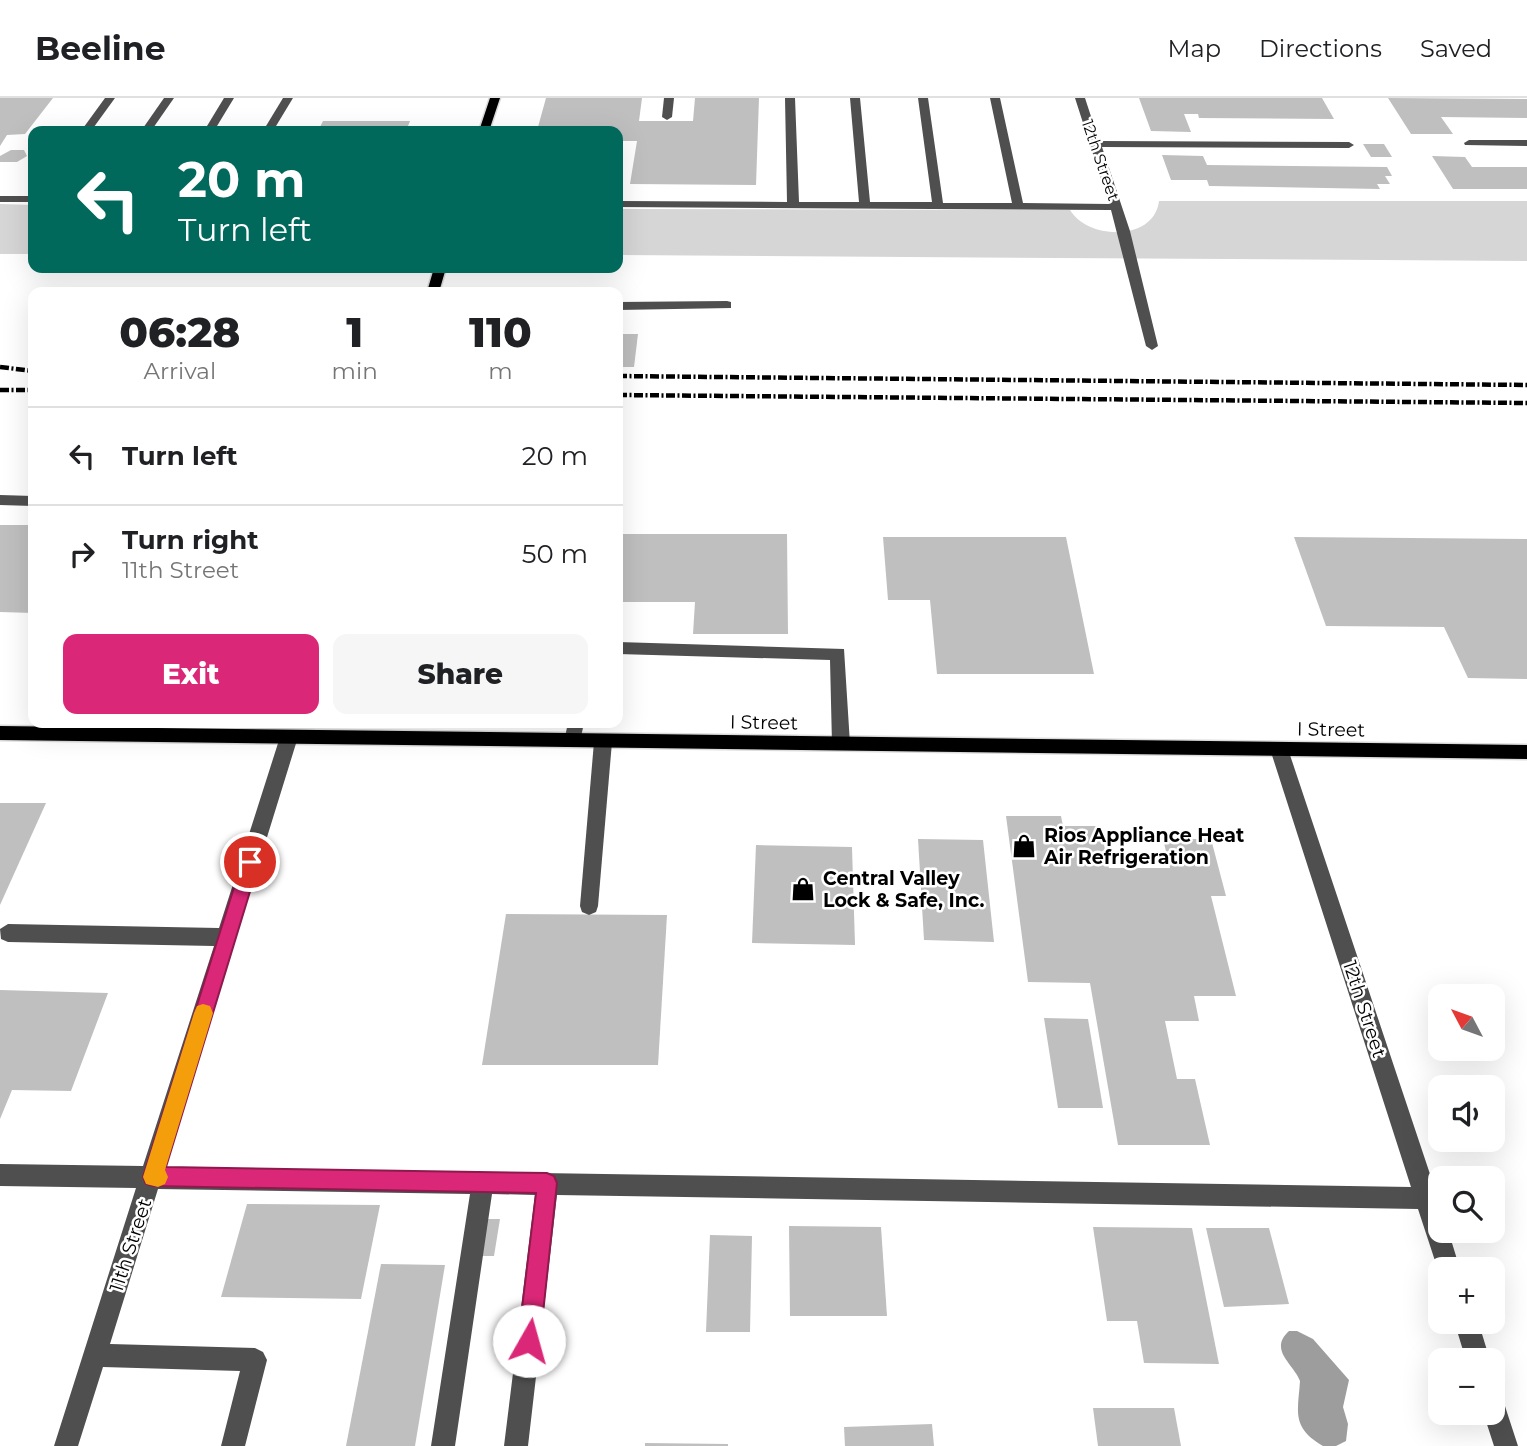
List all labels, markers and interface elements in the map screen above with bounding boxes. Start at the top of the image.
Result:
text: Beeline [35,28,166,68]
text: Map [1168,34,1221,63]
text: Directions [1259,34,1382,63]
text: Saved [1420,34,1492,63]
street label: 12th Street [1078,117,1123,204]
text: 20 m [178,150,305,209]
icon: left [63,154,154,245]
text: Turn left [178,210,312,249]
text: 06:28 [119,306,240,358]
text: 1 [346,306,363,358]
text: 110 [469,306,532,358]
text: Arrival [144,357,216,385]
text: min [332,357,378,385]
text: m [488,357,513,385]
icon: left [63,437,101,475]
text: Turn left [122,440,238,472]
text: 20 m [522,440,588,472]
text: Turn right [122,524,258,556]
icon: right [63,535,101,573]
text: 50 m [522,538,588,570]
text: 11th Street [122,556,239,584]
button: Exit [63,634,319,714]
button: Share [333,634,588,714]
street label: I Street [730,710,799,735]
street label: I Street [1297,717,1366,742]
place label: Rios Appliance Heat Air Refrigeration [1043,824,1244,869]
pin [220,832,280,892]
shop icon: Rios Appliance Heat Air Refrigeration [1010,832,1038,860]
icon: arrive [231,843,269,881]
place label: Central Valley Lock & Safe, Inc. [823,867,985,912]
shop icon: Central Valley Lock & Safe, Inc. [789,875,817,903]
street label: 12th Street [1338,958,1391,1061]
north arrow [1428,984,1505,1060]
map controls [1428,984,1505,1425]
button: sound [1428,1075,1505,1152]
button: search [1428,1166,1505,1243]
street label: 11th Street [105,1195,156,1295]
button: + [1428,1257,1505,1334]
position arrow [492,1304,566,1378]
button: − [1428,1348,1505,1425]

